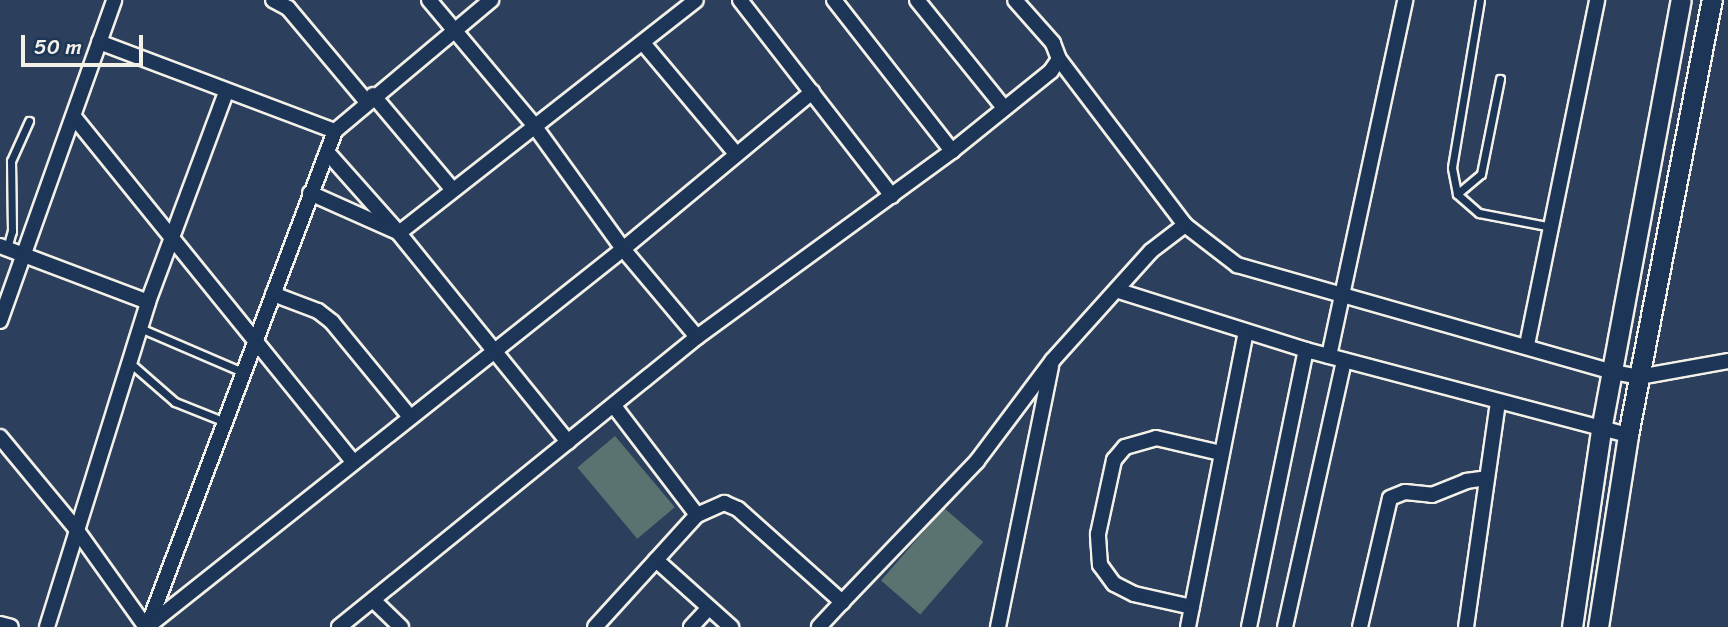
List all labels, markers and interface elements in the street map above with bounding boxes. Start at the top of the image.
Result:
scale bar [24,21,147,65]
text: 50 m [34,28,82,66]

